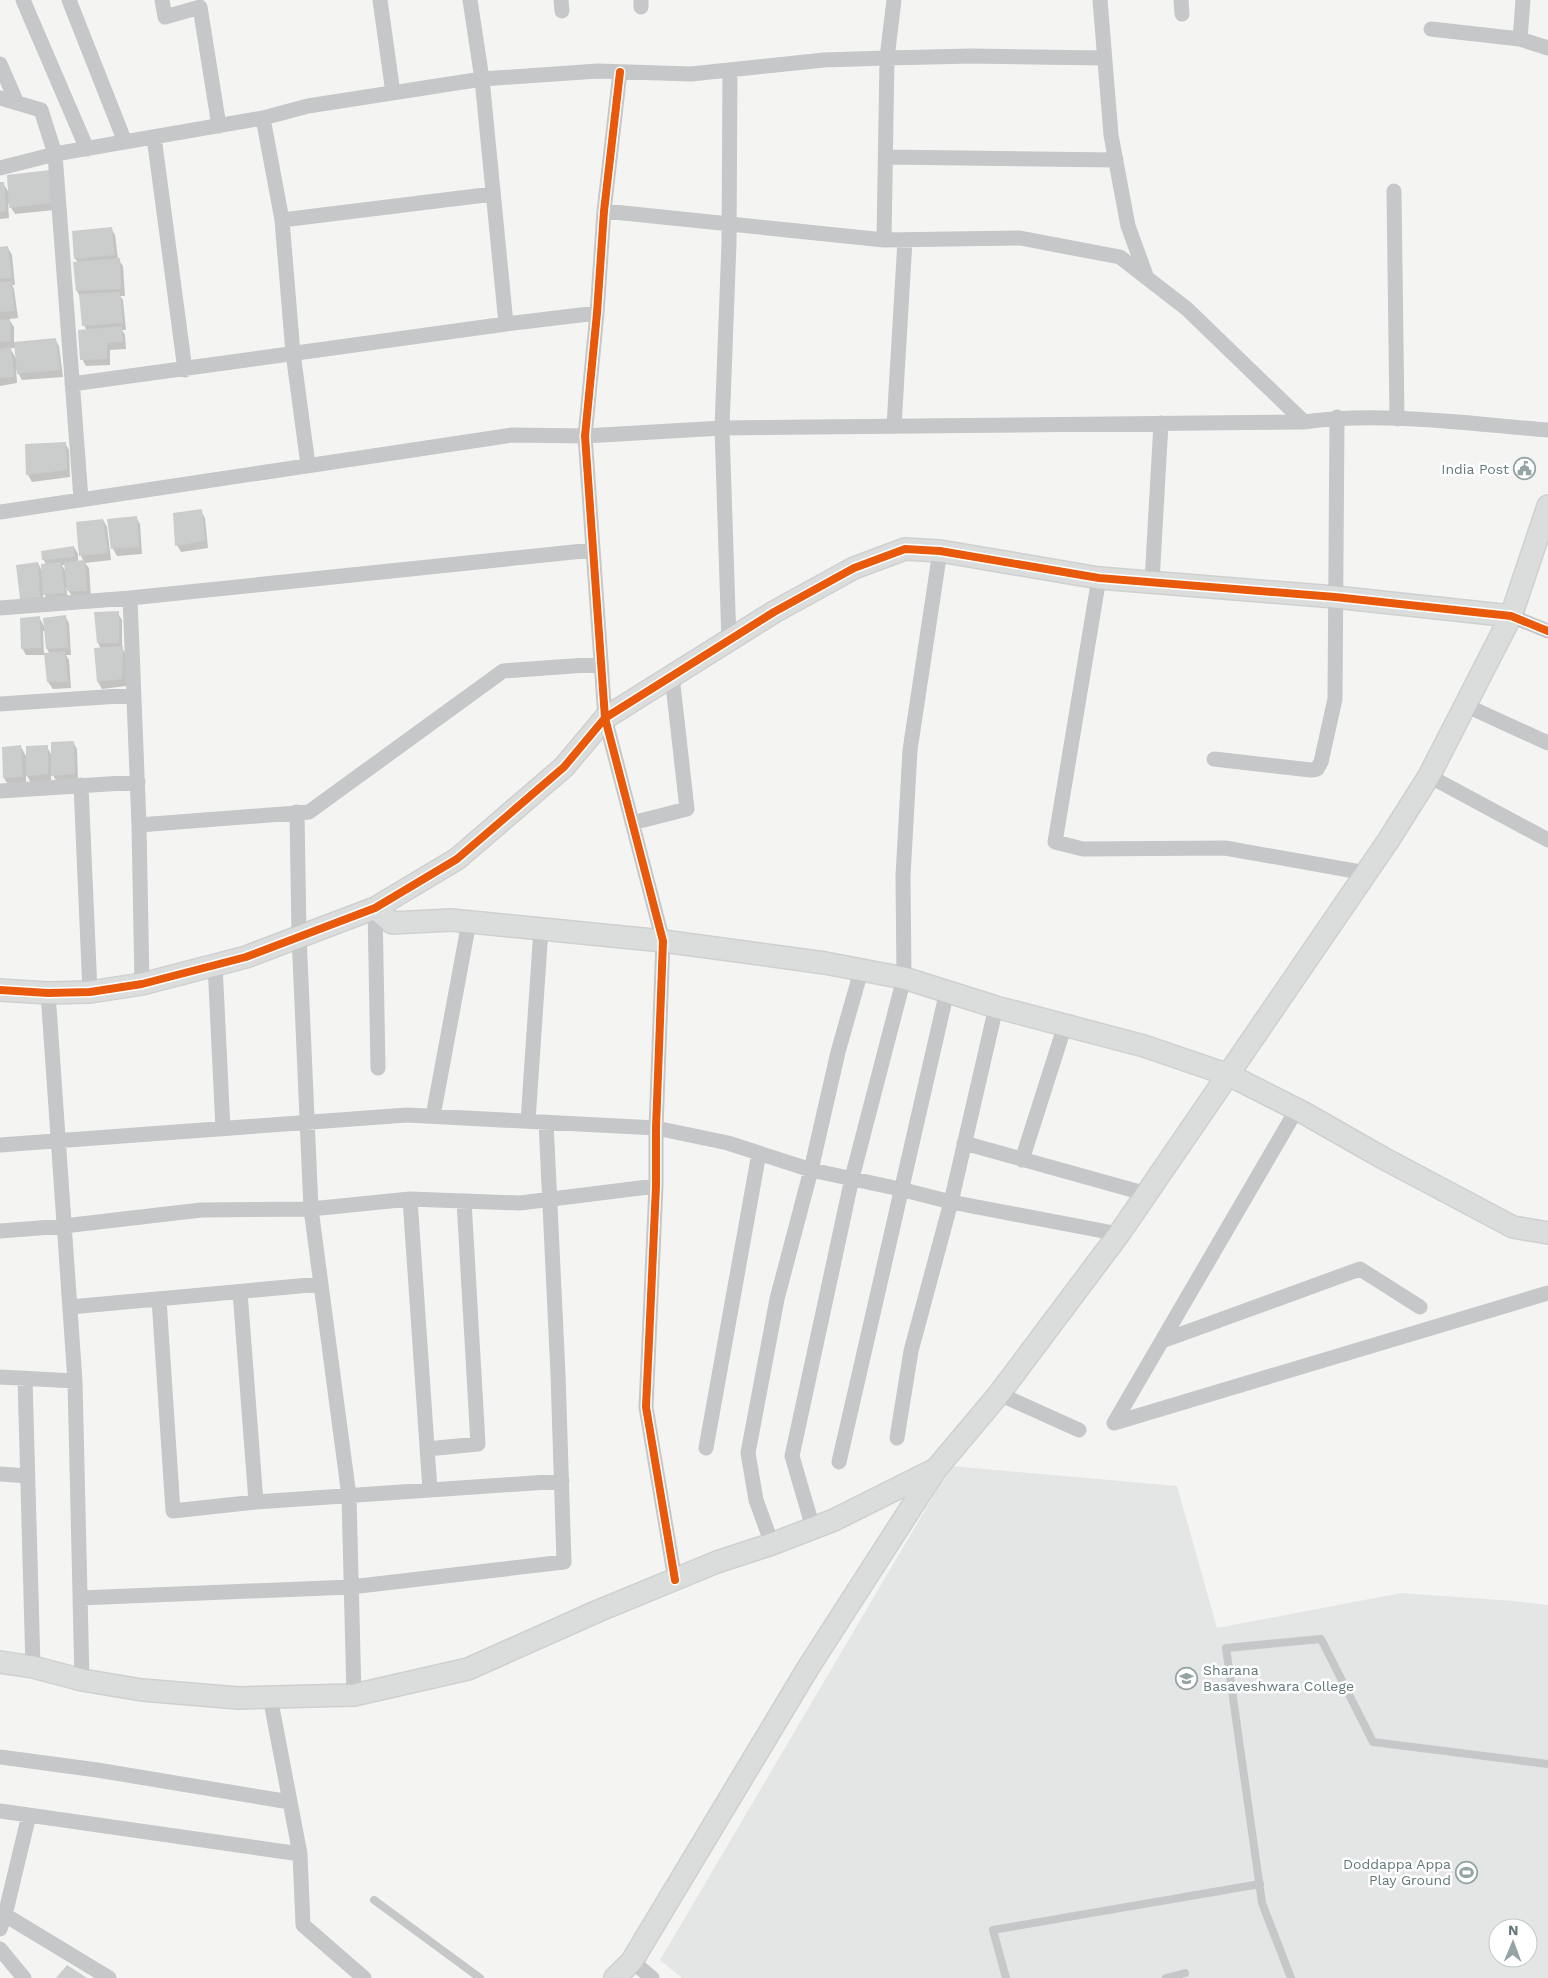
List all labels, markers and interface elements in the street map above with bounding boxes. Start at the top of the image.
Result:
public building icon: India Post [1513,457,1537,481]
place label: India Post [1441,461,1509,477]
place label: Sharana Basaveshwara College [1203,1662,1354,1694]
school or university icon: Sharana Basaveshwara College [1175,1666,1199,1690]
place label: Doddappa Appa Play Ground [1343,1856,1451,1888]
sports icon: Doddappa Appa Play Ground [1455,1860,1479,1884]
north arrow [1488,1918,1538,1968]
text: N [1508,1922,1519,1938]

